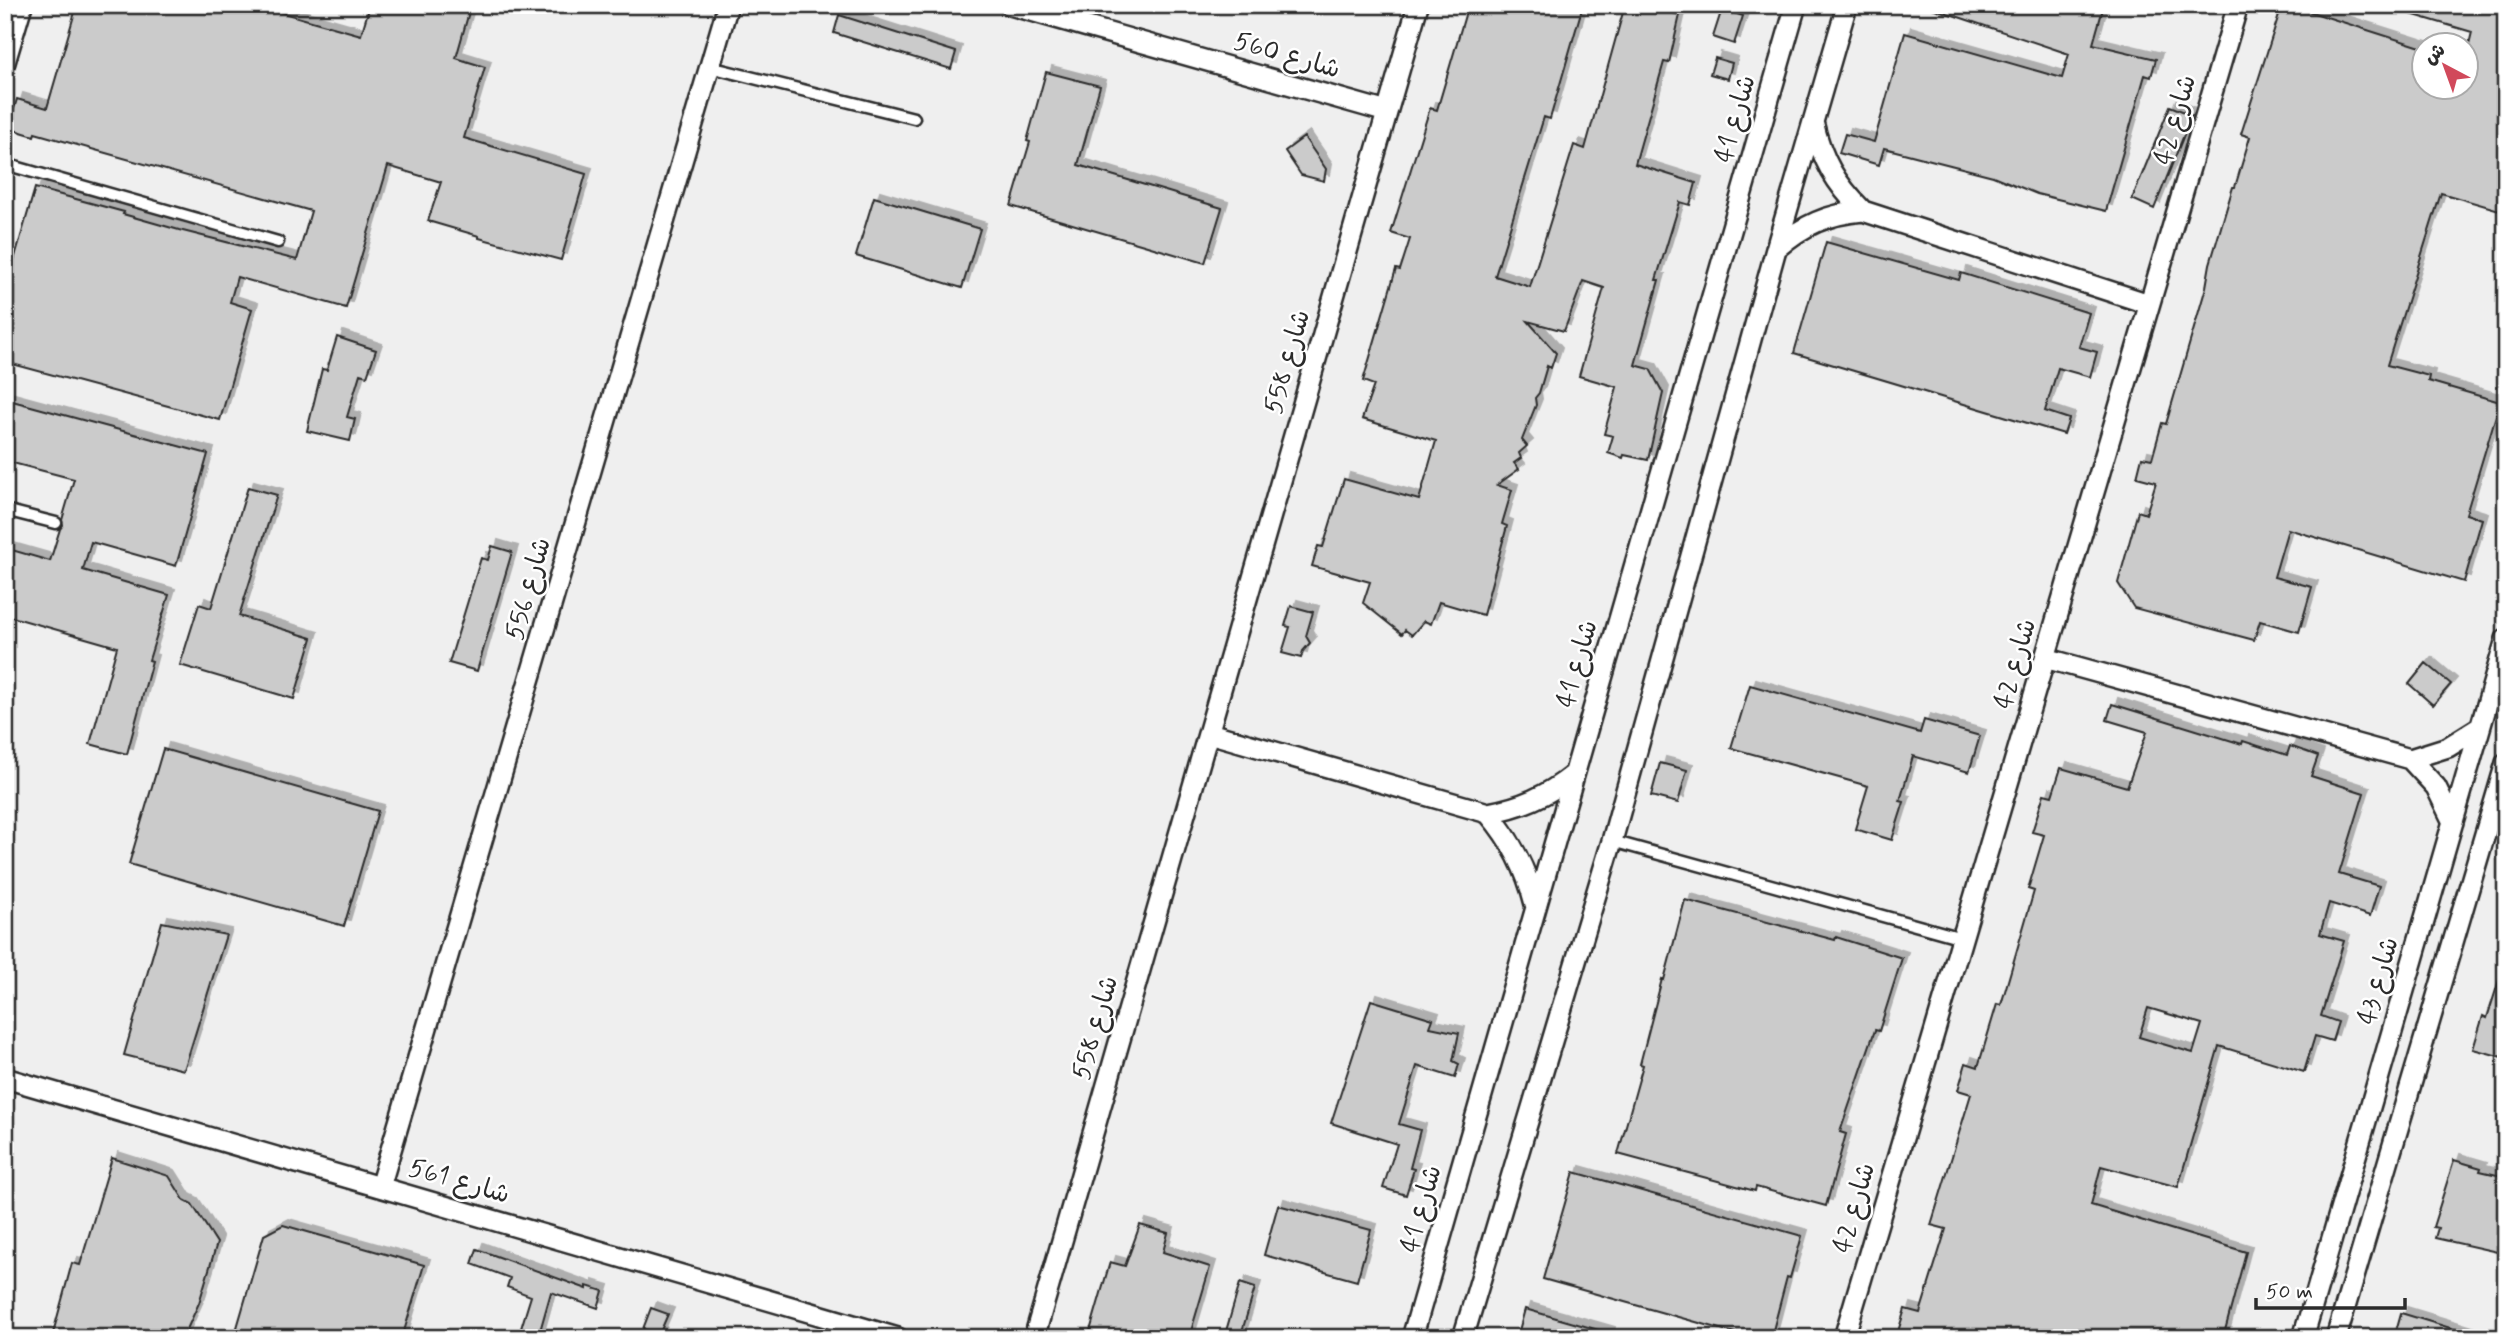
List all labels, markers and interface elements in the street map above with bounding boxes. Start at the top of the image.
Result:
street label: شارع 560 [1230,25,1344,87]
north arrow [2410,32,2480,102]
text: ش [2419,38,2451,71]
street label: شارع 41 [1707,71,1765,167]
street label: شارع 42 [2147,71,2205,169]
street label: شارع 558 [1257,306,1319,418]
street label: شارع 556 [498,534,560,644]
street label: شارع 42 [1987,615,2045,713]
street label: شارع 41 [1549,616,1607,712]
street label: شارع 43 [2350,933,2408,1029]
street label: شارع 558 [1065,972,1127,1084]
street label: شارع 561 [405,1151,513,1213]
street label: شارع 42 [1826,1159,1884,1257]
street label: شارع 41 [1393,1161,1451,1257]
scale bar [2256,1266,2404,1310]
text: 50 m [2266,1278,2313,1306]

